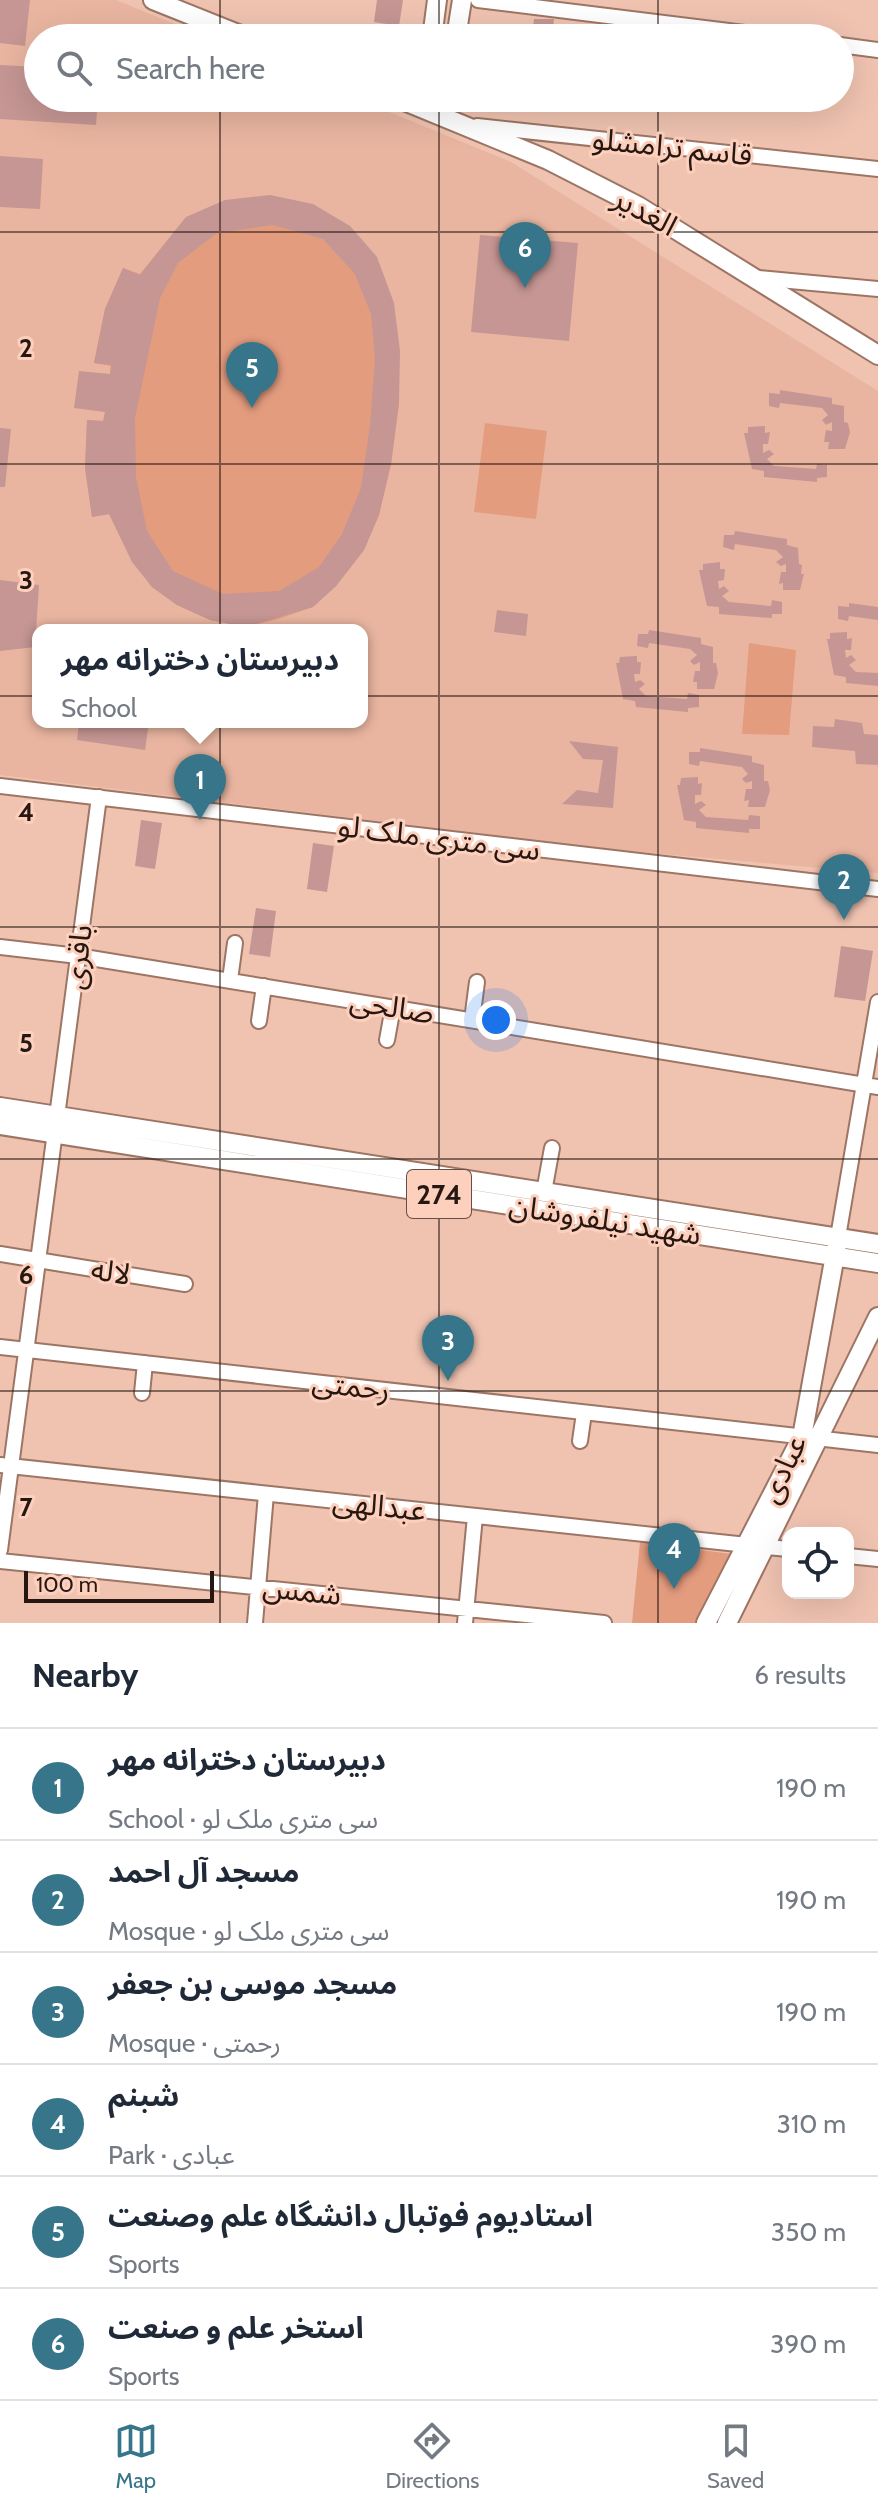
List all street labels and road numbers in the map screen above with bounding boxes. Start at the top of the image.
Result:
street label: قاسم ترامشلو [590,120,754,178]
street label: الغدیر [606,179,684,244]
street label: سی متری ملک لو [336,807,542,868]
street label: باقری [55,922,100,991]
street label: صالحی [347,982,437,1031]
road number: 274 [407,1170,471,1218]
street label: شهید نیلفروشان [506,1186,704,1253]
street label: لاله [89,1250,134,1293]
street label: رحمتی [310,1363,392,1408]
street label: عبادی [751,1429,814,1509]
street label: عبدالهی [331,1482,428,1529]
street label: شمس [261,1568,343,1613]

